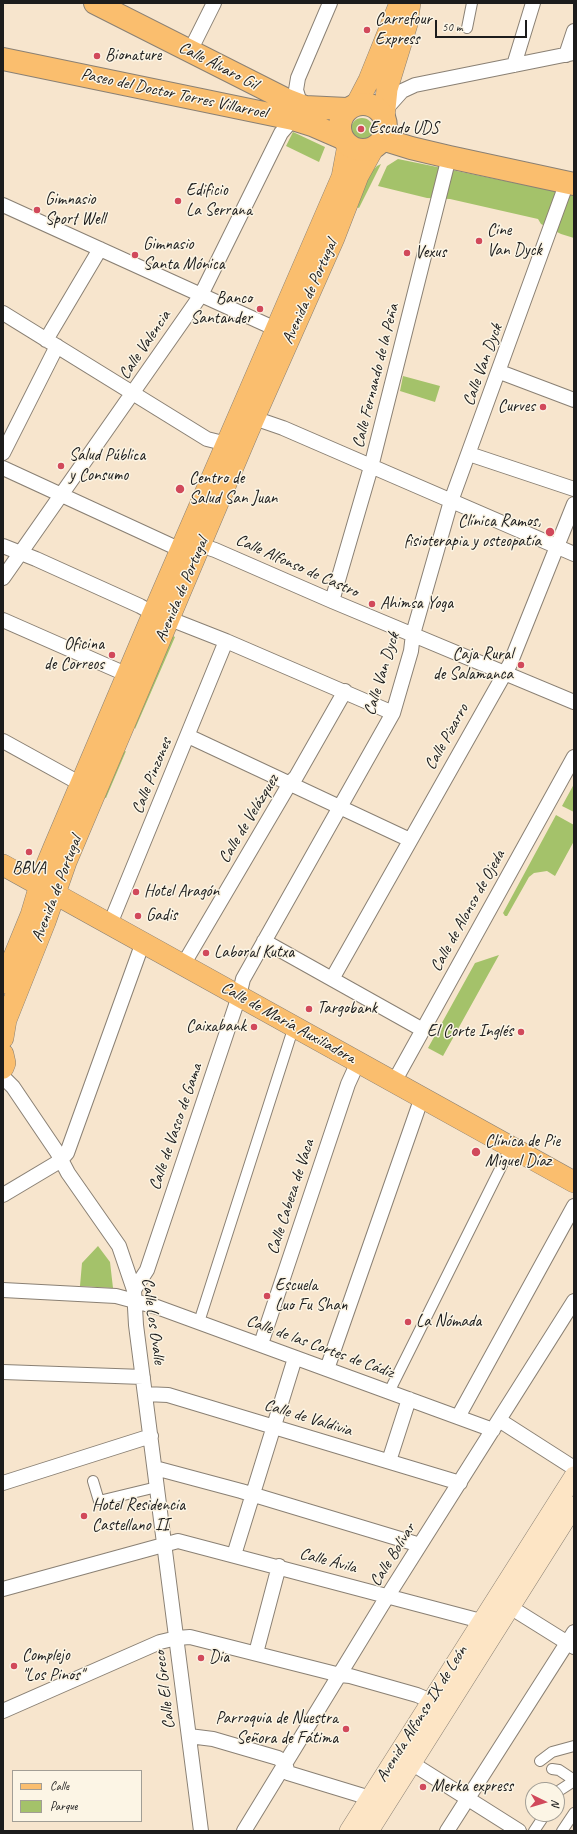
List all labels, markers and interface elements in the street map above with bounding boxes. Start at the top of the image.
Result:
place label: Carrefour Express [375,10,432,50]
scale bar [437,12,529,38]
text: 50 m [442,19,462,35]
marker: Carrefour Express [362,25,372,35]
street label: Calle Álvaro Gil [175,37,261,95]
place label: Bionature [105,46,161,66]
marker: Bionature [92,51,102,61]
street label: Paseo del Doctor Torres Villarroel [79,64,269,124]
place label: Escudo UDS [369,119,439,139]
marker: Escudo UDS [356,124,366,134]
place label: Edificio La Serrana [186,181,252,221]
place label: Gimnasio Sport Well [45,190,105,230]
marker: Edificio La Serrana [173,196,183,206]
marker: Gimnasio Sport Well [32,205,42,215]
place label: Cine Van Dyck [487,221,542,261]
place label: Gimnasio Santa Mónica [143,235,225,275]
marker: Cine Van Dyck [474,236,484,246]
street label: Avenida de Portugal [278,237,342,347]
place label: Vexus [415,243,446,263]
marker: Vexus [402,248,412,258]
marker: Gimnasio Santa Mónica [130,250,140,260]
place label: Banco Santander [190,289,252,329]
street label: Calle Fernando de la Peña [348,302,404,450]
marker: Banco Santander [255,304,265,314]
street label: Calle Valencia [115,307,175,383]
street label: Calle Van Dyck [459,321,507,409]
place label: Curves [498,397,535,417]
marker: Curves [538,402,548,412]
place label: Salud Pública y Consumo [69,446,145,486]
marker: Salud Pública y Consumo [56,461,66,471]
place label: Centro de Salud San Juan [189,469,277,509]
marker: Centro de Salud San Juan [174,483,186,495]
place label: Clínica Ramos, fisioterapia y osteopatía [404,512,541,552]
marker: Clínica Ramos, fisioterapia y osteopatía [544,526,556,538]
street label: Calle Alfonso de Castro [233,530,361,602]
street label: Avenida de Portugal [151,535,213,645]
place label: Ahimsa Yoga [380,594,453,614]
marker: Ahimsa Yoga [367,599,377,609]
street label: Calle Van Dyck [360,630,404,718]
place label: Oficina de Correos [44,635,104,675]
place label: Caja Rural de Salamanca [433,645,513,685]
marker: Oficina de Correos [107,650,117,660]
marker: Caja Rural de Salamanca [516,660,526,670]
street label: Calle Pizarro [421,700,473,774]
street label: Calle Pinzones [128,735,176,817]
street label: Calle de Velázquez [215,771,283,867]
street label: Avenida de Portugal [27,833,87,945]
marker: BBVA [24,847,34,857]
street label: Calle de Alonso de Ojeda [426,847,510,975]
place label: BBVA [12,859,46,879]
place label: Hotel Aragón [144,882,219,902]
marker: Hotel Aragón [131,887,141,897]
place label: Gadis [146,906,177,926]
marker: Gadis [133,911,143,921]
place label: Laboral Kutxa [214,943,294,963]
marker: Laboral Kutxa [201,948,211,958]
street label: Calle de María Auxiliadora [217,978,359,1068]
place label: Targobank [317,999,377,1019]
marker: Targobank [304,1004,314,1014]
place label: Caixabank [186,1017,246,1037]
marker: Caixabank [249,1022,259,1032]
place label: El Corte Inglés [427,1022,513,1042]
marker: El Corte Inglés [516,1027,526,1037]
street label: Calle de Vasco de Gama [145,1061,207,1193]
place label: Clínica de Pie Miguel Díaz [485,1132,560,1172]
street label: Calle Cabeza de Vaca [263,1137,319,1257]
marker: Clínica de Pie Miguel Díaz [470,1146,482,1158]
street label: Calle Los Ovalle [137,1276,169,1366]
place label: Escuela Luo Fu Shan [275,1276,347,1316]
marker: Escuela Luo Fu Shan [262,1291,272,1301]
street label: Calle de las Cortes de Cádiz [243,1311,397,1383]
place label: La Nómada [416,1312,481,1332]
marker: La Nómada [403,1317,413,1327]
street label: Calle de Valdivia [261,1395,355,1441]
place label: Hotel Residencia Castellano II [92,1496,185,1536]
marker: Hotel Residencia Castellano II [79,1511,89,1521]
street label: Calle Bolívar [366,1520,420,1590]
street label: Calle Ávila [297,1544,359,1578]
street label: Avenida Alfonso IX de León [372,1642,472,1786]
place label: Complejo "Los Pinos" [22,1646,84,1686]
place label: Dia [209,1648,229,1668]
street label: Calle El Greco [150,1650,180,1730]
marker: Dia [196,1653,206,1663]
marker: Complejo "Los Pinos" [9,1661,19,1671]
place label: Parroquia de Nuestra Señora de Fátima [215,1709,338,1749]
marker: Parroquia de Nuestra Señora de Fátima [341,1724,351,1734]
legend [12,1770,142,1822]
place label: Merka express [431,1777,513,1797]
text: Calle [50,1778,69,1794]
marker: Merka express [418,1782,428,1792]
north arrow [525,1782,565,1822]
text: Parque [50,1798,78,1814]
text: N [549,1799,563,1807]

